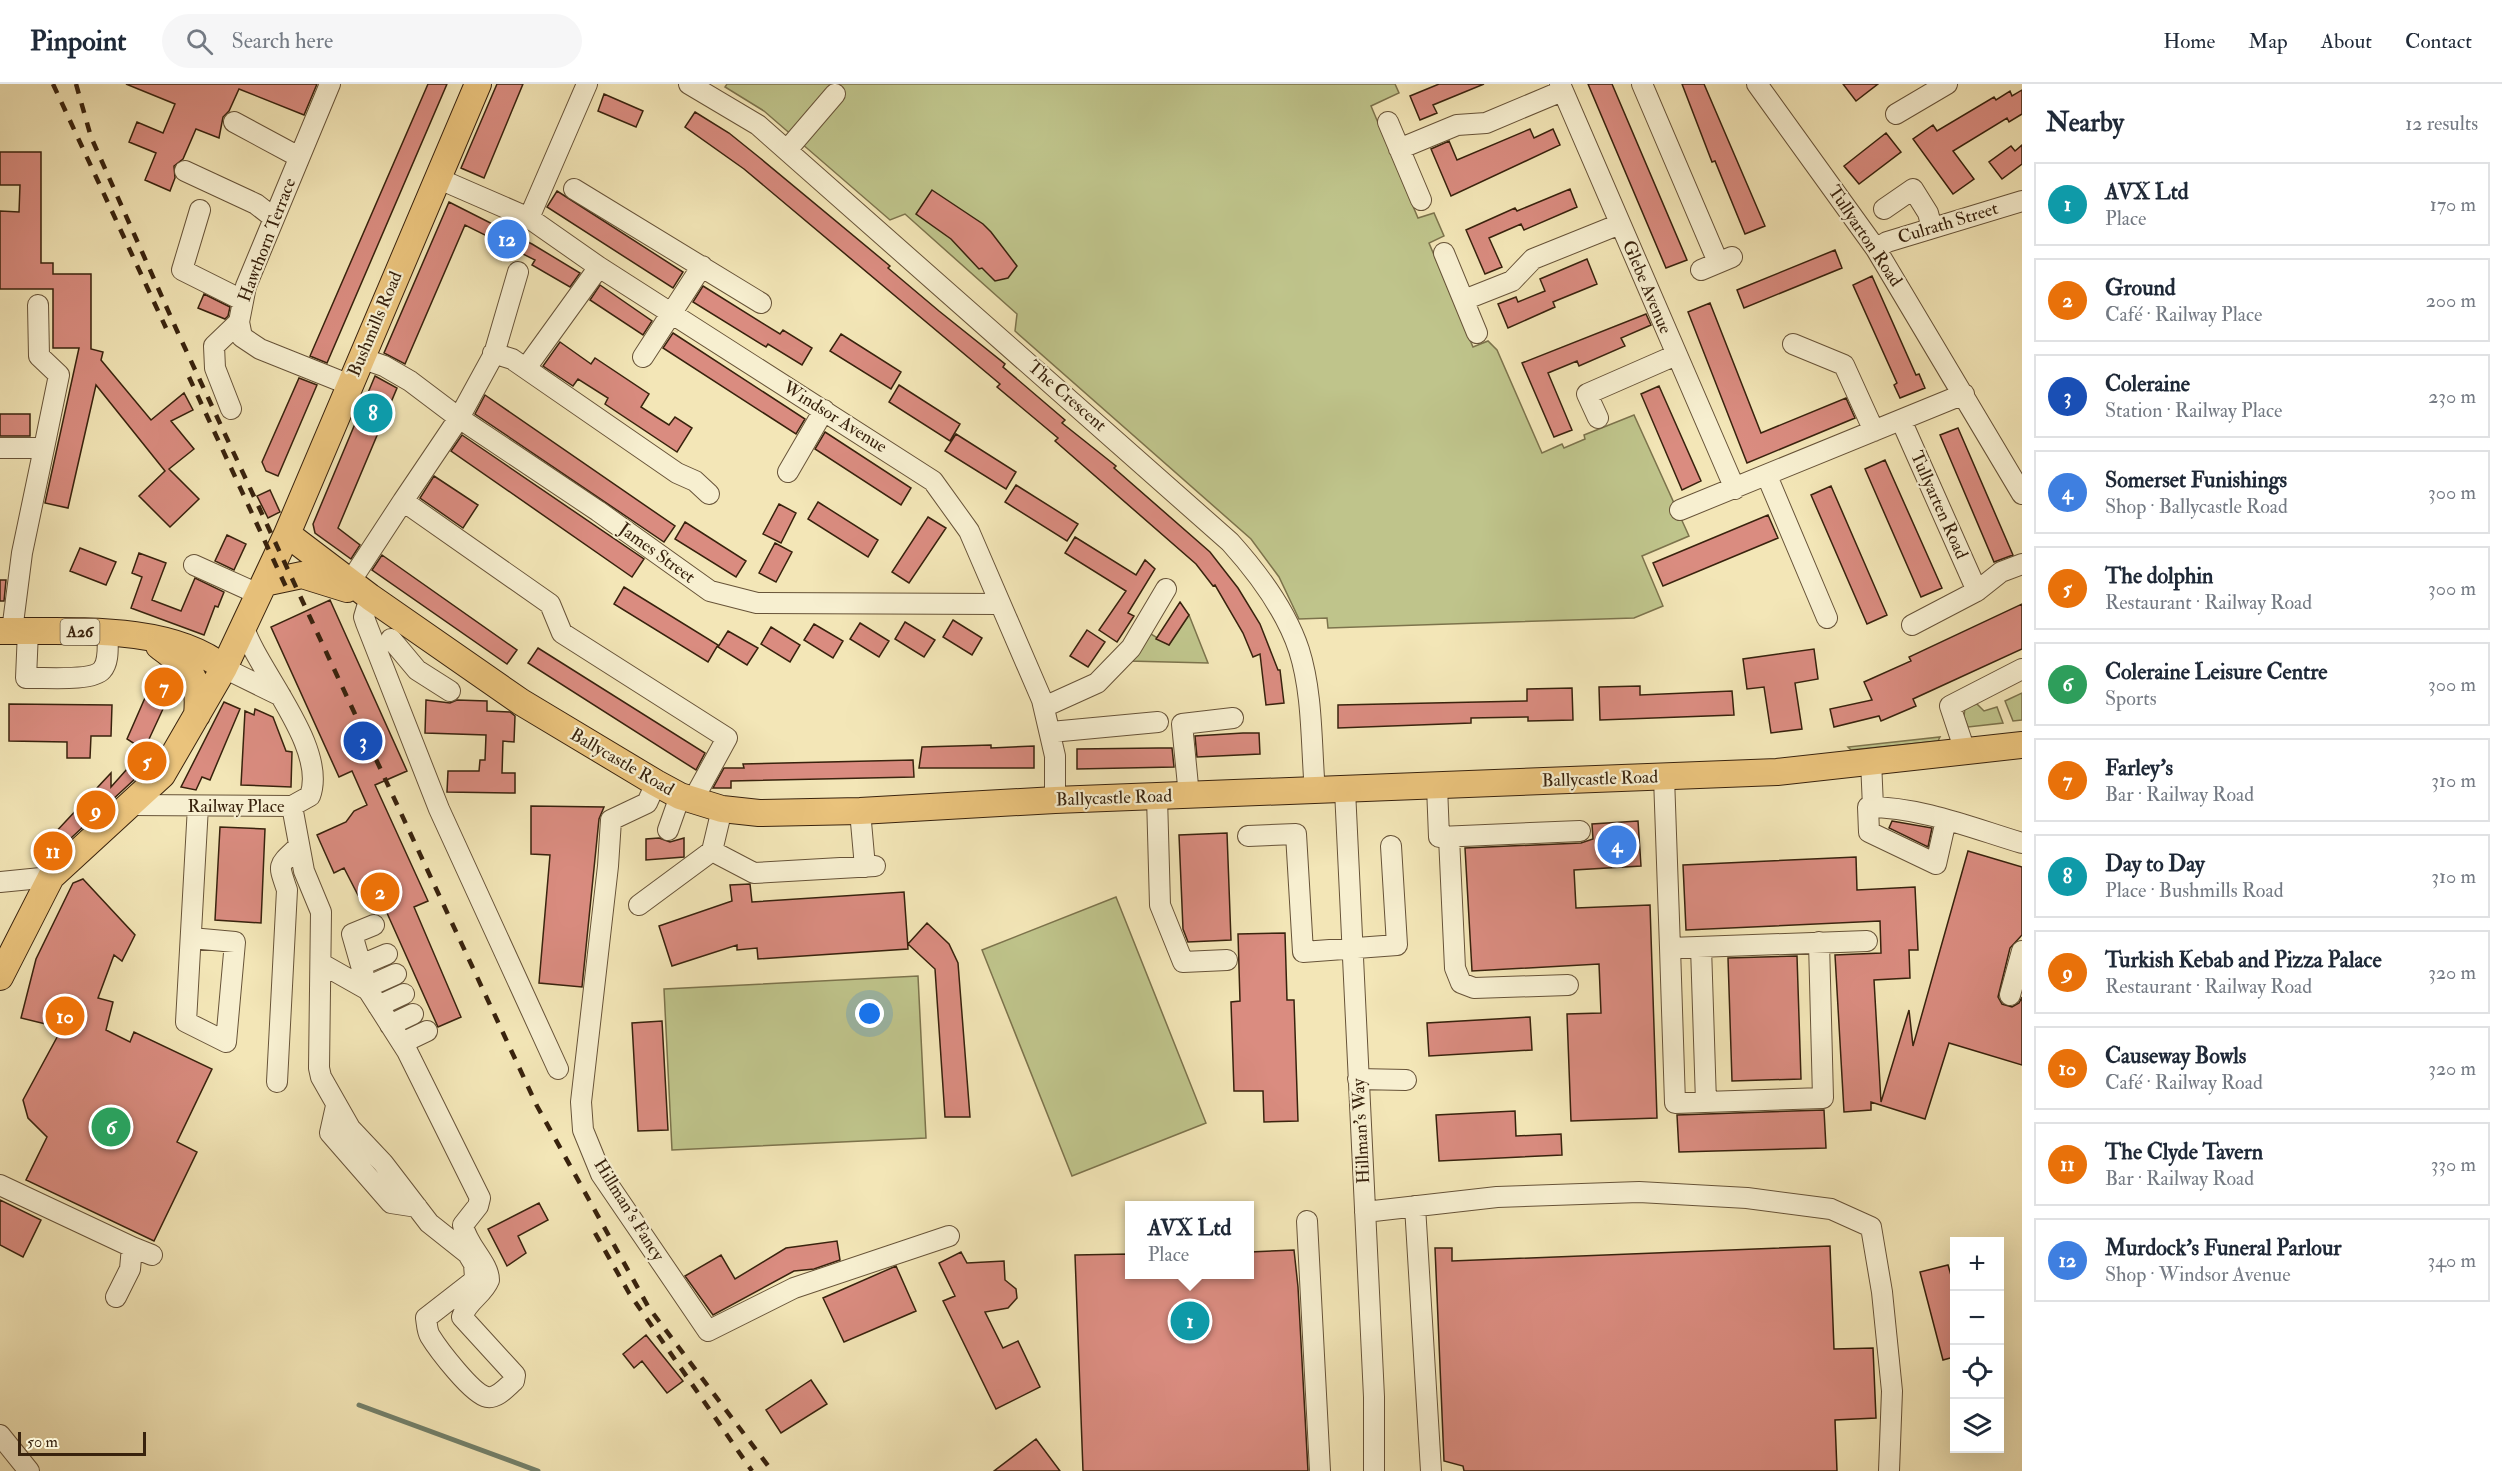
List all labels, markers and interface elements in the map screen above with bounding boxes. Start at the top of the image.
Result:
search box [162,14,582,68]
text: Pinpoint [30,24,126,59]
icon: search [183,25,216,58]
text: Search here [231,27,333,55]
text: Home [2163,28,2215,55]
text: Map [2248,28,2288,55]
text: About [2321,28,2372,55]
text: Contact [2405,28,2472,55]
text: Nearby [2046,107,2124,139]
text: 12 results [2405,111,2478,136]
street label: Hawthorn Terrace [233,174,301,305]
text: AVX Ltd [2105,178,2189,206]
street label: Tullyarton Road [1823,181,1907,291]
text: 1 [2064,192,2071,217]
text: 170 m [2430,192,2476,217]
street label: Culrath Street [1895,197,2001,249]
text: Place [2105,206,2146,231]
pin: 12 [488,216,526,262]
street label: Glebe Avenue [1617,237,1677,338]
street label: Bushmills Road [342,268,408,380]
text: Ground [2105,274,2176,302]
text: 2 [2062,288,2073,313]
text: 200 m [2426,288,2476,313]
text: Café · Railway Place [2105,302,2262,327]
street label: The Crescent [1023,355,1111,437]
text: Coleraine [2105,370,2190,398]
street label: Windsor Avenue [778,375,892,458]
text: 3 [2064,384,2071,409]
text: 230 m [2428,384,2476,409]
pin: 8 [354,390,392,436]
text: Station · Railway Place [2105,398,2282,423]
street label: Tullyarten Road [1905,447,1973,563]
text: Somerset Funishings [2105,466,2287,494]
text: 4 [2062,480,2073,505]
text: 300 m [2428,480,2476,505]
text: Shop · Ballycastle Road [2105,494,2288,519]
street label: James Street [613,517,700,589]
text: The dolphin [2105,562,2213,590]
text: 5 [2063,576,2072,601]
text: 300 m [2428,576,2476,601]
text: Restaurant · Railway Road [2105,590,2312,615]
road number: A26 [60,619,100,645]
text: Coleraine Leisure Centre [2105,658,2327,686]
pin: 7 [144,664,184,710]
text: 6 [2062,672,2073,697]
text: 300 m [2428,672,2476,697]
text: Sports [2105,686,2157,711]
pin: 3 [344,718,382,764]
street label: Ballycastle Road [566,723,678,801]
pin: 5 [128,738,166,784]
text: Farley's [2105,754,2173,782]
street label: Ballycastle Road [1541,765,1659,793]
text: 7 [2063,768,2072,793]
text: 310 m [2431,768,2476,793]
text: Bar · Railway Road [2105,782,2254,807]
street label: Ballycastle Road [1055,784,1173,812]
pin: 9 [76,788,116,832]
street label: Railway Place [188,795,285,818]
pin: 4 [1598,822,1636,867]
pin: 11 [34,828,72,873]
text: Day to Day [2105,850,2205,878]
text: 8 [2063,864,2072,889]
text: 310 m [2431,864,2476,889]
pin: 2 [360,870,400,914]
text: Place · Bushmills Road [2105,878,2284,903]
text: Turkish Kebab and Pizza Palace [2105,946,2382,974]
text: 9 [2062,960,2073,985]
text: 320 m [2428,960,2476,985]
text: Restaurant · Railway Road [2105,974,2312,999]
pin: 10 [46,994,84,1038]
your location [855,999,884,1028]
text: Causeway Bowls [2105,1042,2246,1070]
text: 10 [2059,1056,2076,1081]
text: 320 m [2428,1056,2476,1081]
text: Café · Railway Road [2105,1070,2263,1095]
street label: Hillman's Way [1347,1077,1375,1184]
pin: 6 [92,1104,130,1150]
text: The Clyde Tavern [2105,1138,2263,1166]
text: 11 [2060,1152,2075,1177]
text: 330 m [2431,1152,2476,1177]
street label: Hillman's Fancy [588,1155,670,1266]
text: Bar · Railway Road [2105,1166,2254,1191]
popup [1125,1201,1254,1279]
text: AVX Ltd [1148,1214,1231,1242]
text: Murdock's Funeral Parlour [2105,1234,2342,1262]
map controls [1950,1237,2004,1453]
button: + [1950,1237,2004,1291]
text: Place [1148,1242,1189,1267]
text: 12 [2059,1248,2076,1273]
text: 340 m [2428,1248,2476,1273]
text: Shop · Windsor Avenue [2105,1262,2291,1287]
button: − [1950,1291,2004,1345]
pin: 1 [1170,1298,1210,1344]
button: locate [1950,1345,2004,1399]
button: layers [1950,1399,2004,1453]
scale bar [18,1429,146,1456]
text: 50 m [27,1432,58,1452]

